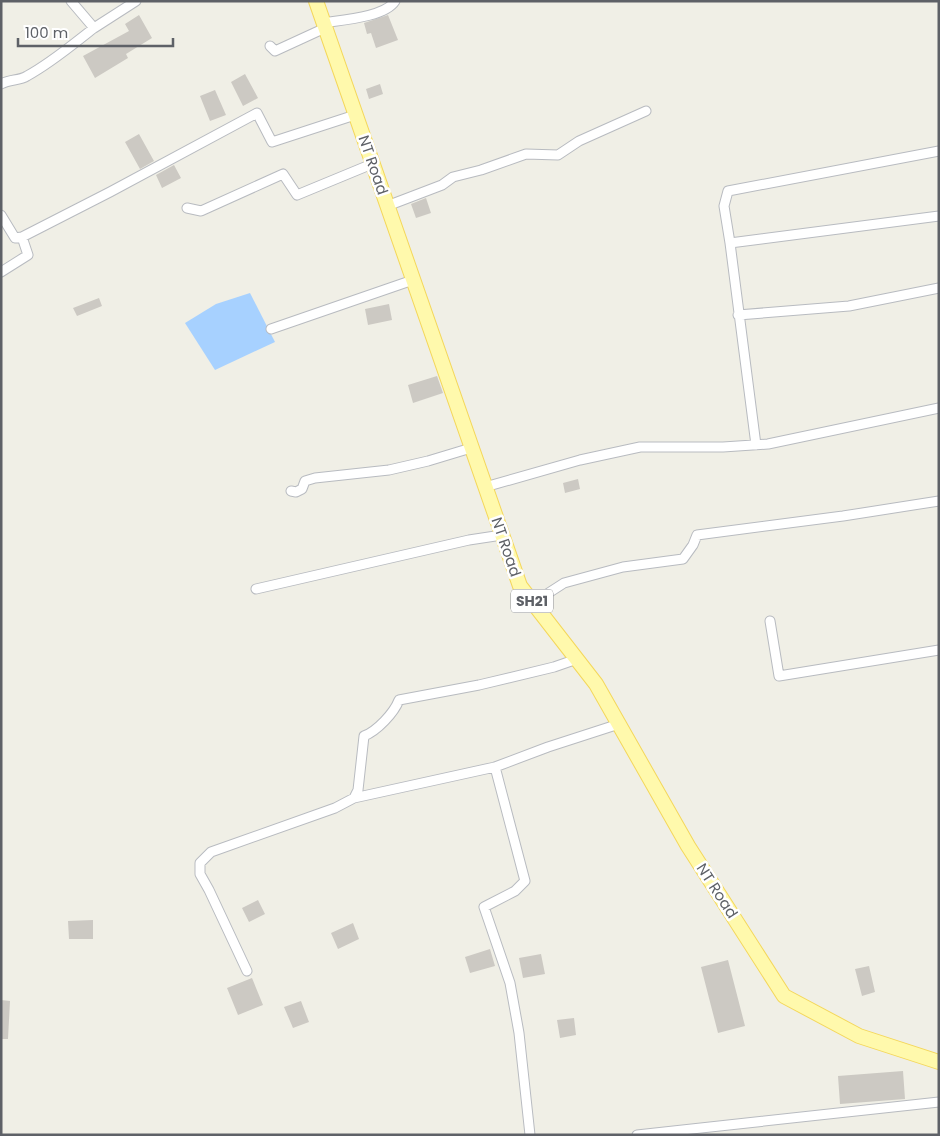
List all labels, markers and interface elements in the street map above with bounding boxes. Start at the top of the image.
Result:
scale bar [18,15,172,47]
text: 100 m [25,22,68,43]
street label: NT Road [354,132,393,197]
street label: NT Road [487,514,526,579]
road number: SH21 [511,590,553,612]
street label: NT Road [692,859,743,922]

